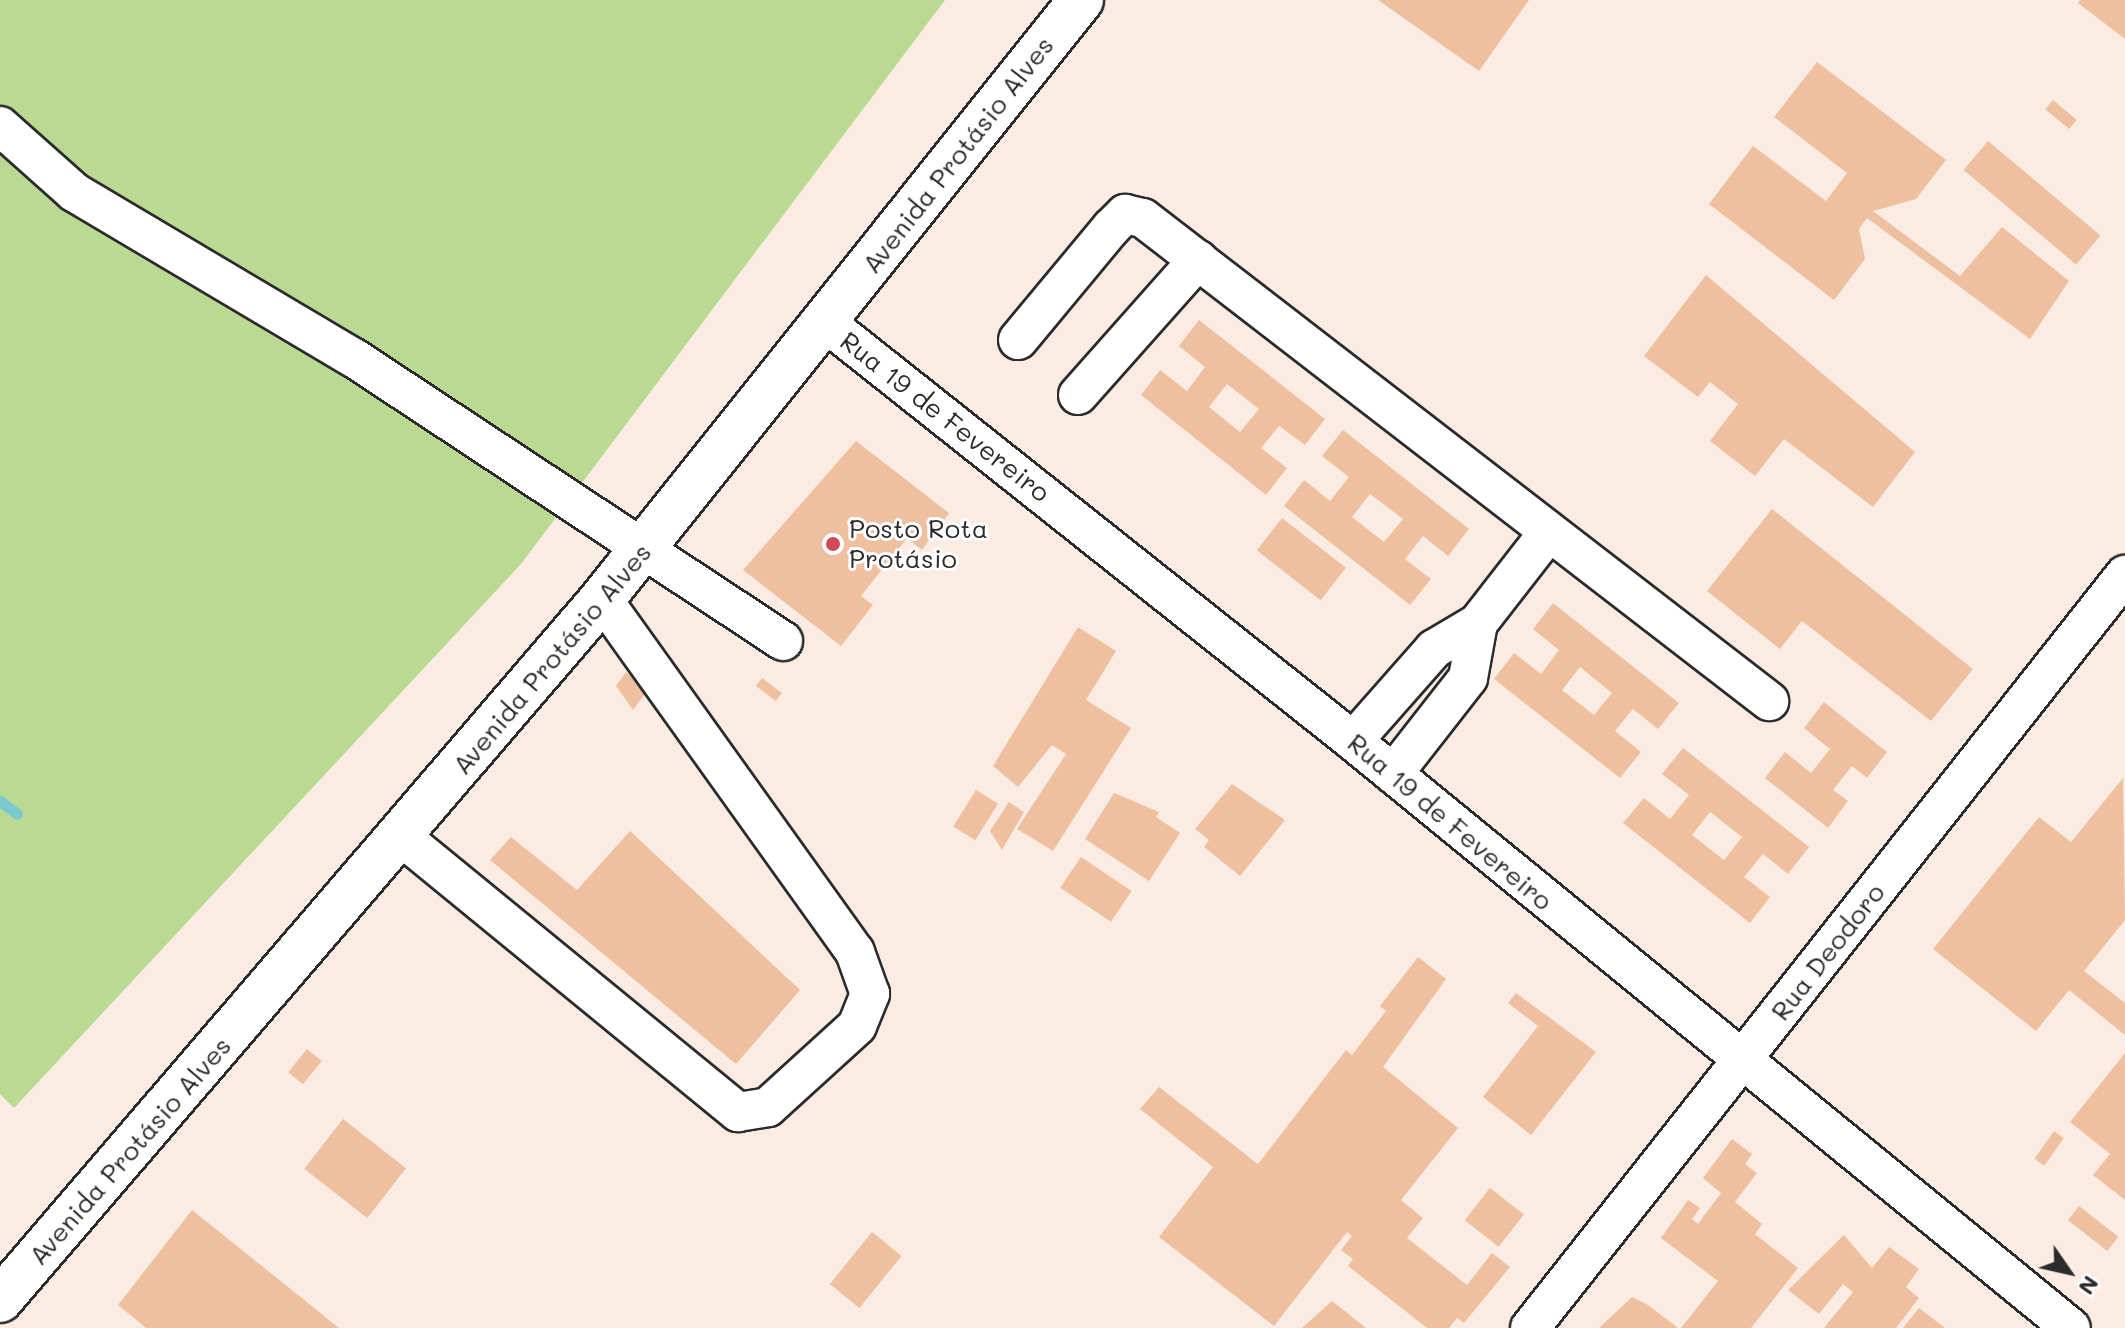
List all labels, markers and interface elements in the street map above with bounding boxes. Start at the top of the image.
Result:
street label: Avenida Protásio Alves [856,30,1060,280]
street label: Rua 19 de Fevereiro [834,325,1056,509]
place label: Posto Rota Protásio [849,513,988,574]
marker: Posto Rota Protásio [824,535,842,553]
street label: Avenida Protásio Alves [446,537,658,781]
street label: Rua 19 de Fevereiro [1341,727,1559,917]
street label: Rua Deodoro [1765,877,1891,1027]
street label: Avenida Protásio Alves [22,1031,238,1271]
north arrow [2029,1232,2109,1312]
text: N [2073,1271,2106,1301]

